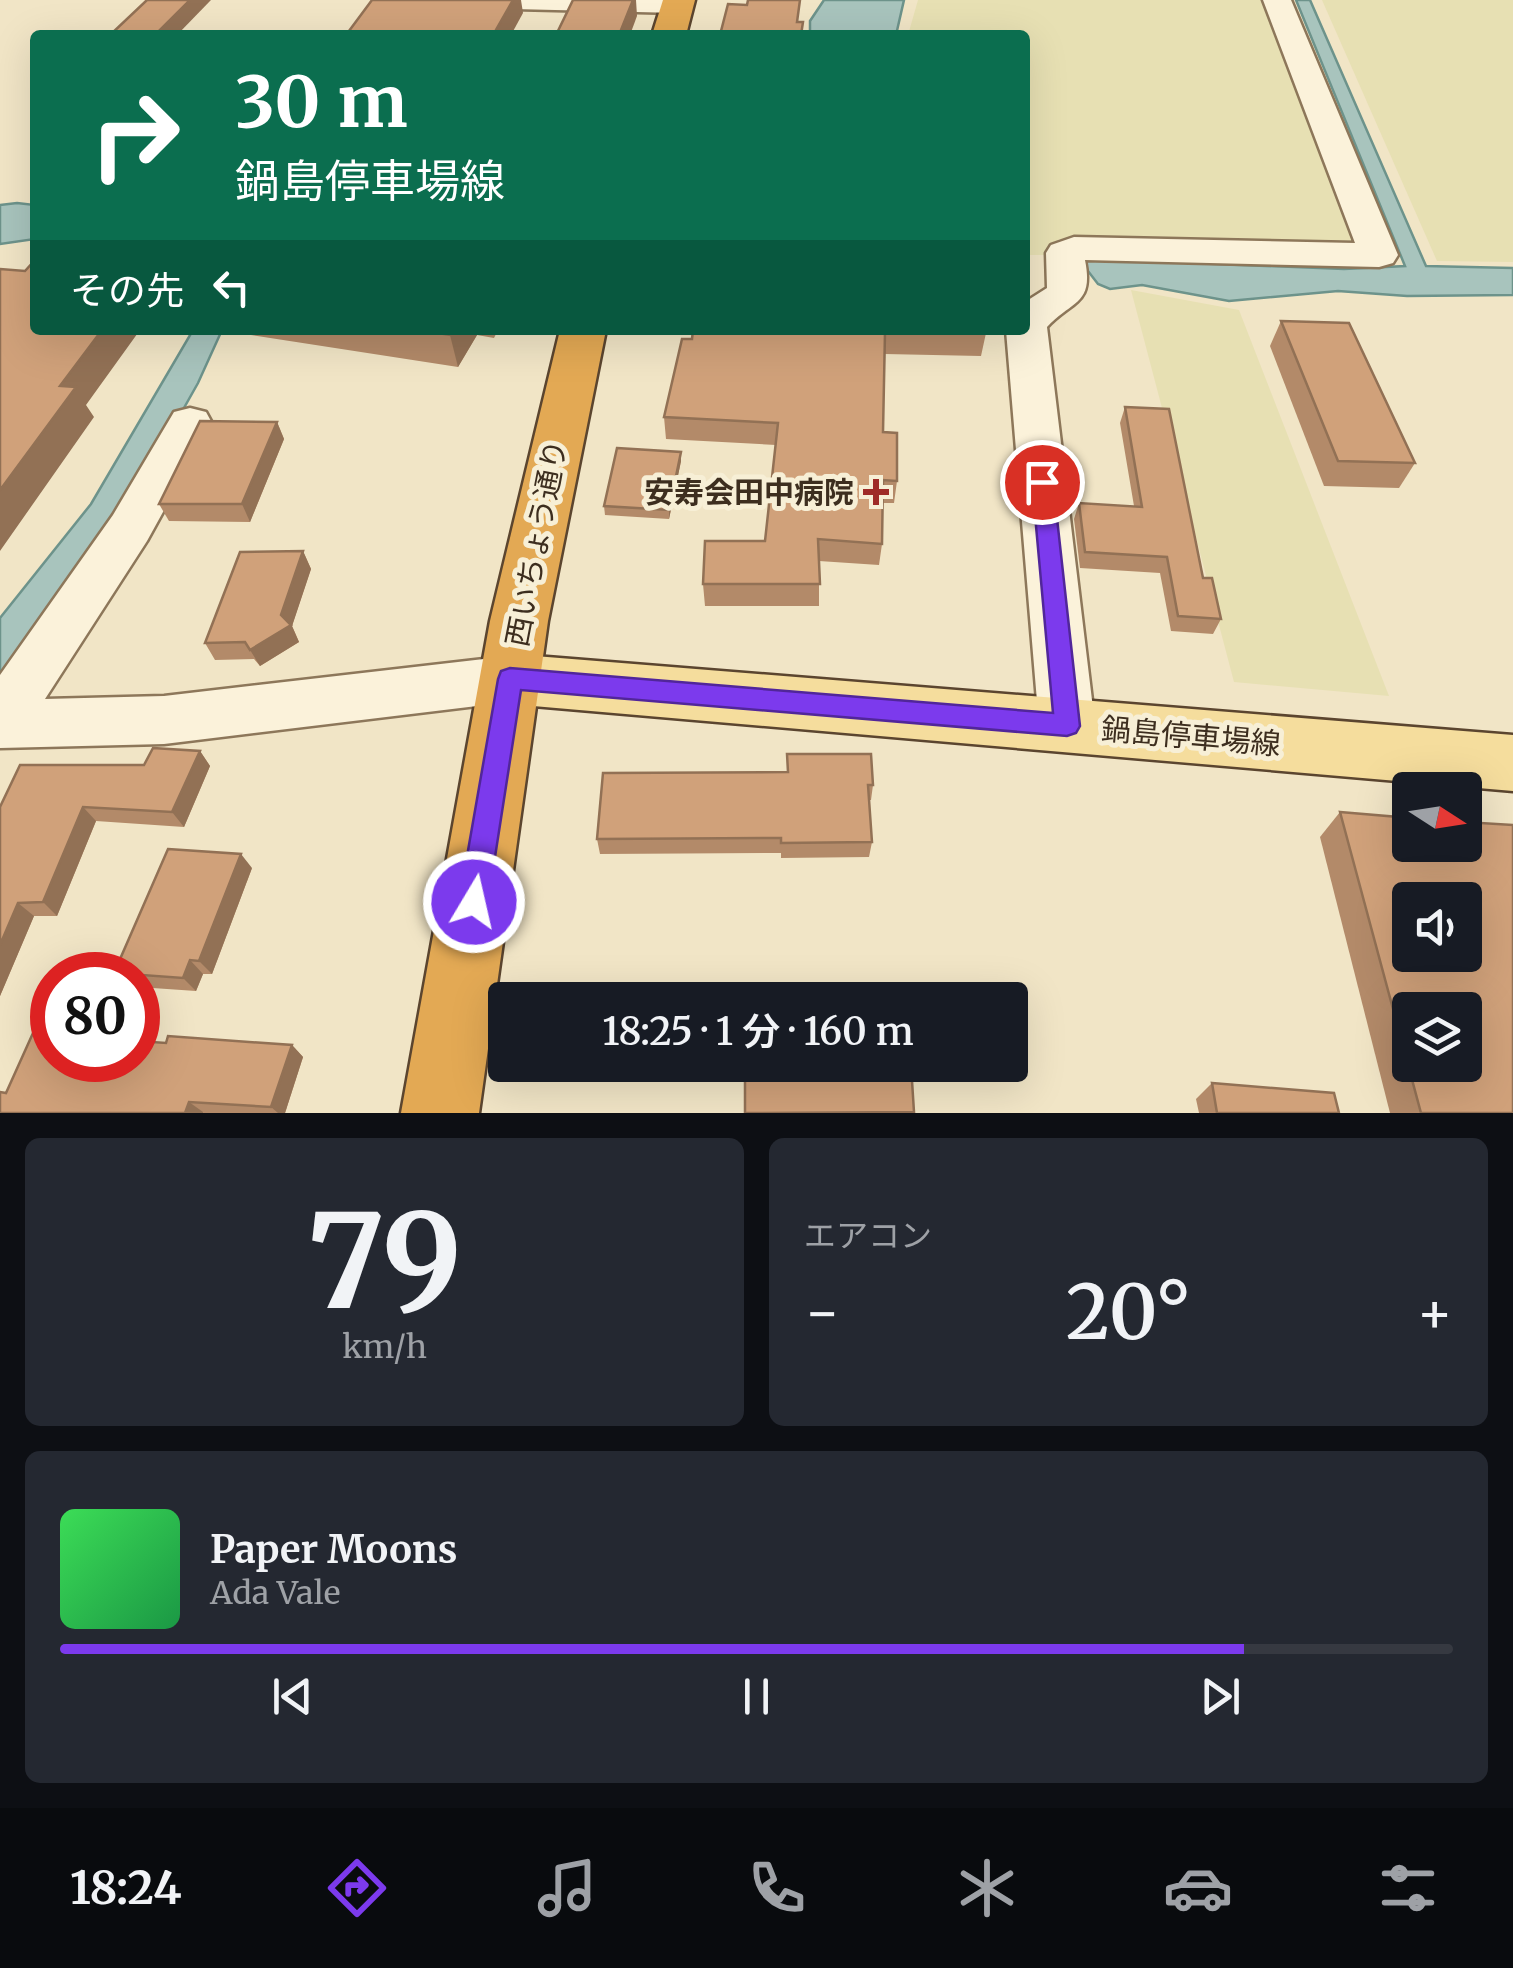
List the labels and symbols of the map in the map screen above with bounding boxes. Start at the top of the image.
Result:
street label: 西いちょう通り [497,436,575,650]
pin [1000,440,1085,525]
place label: 安寿会田中病院 [644,473,854,511]
marker: 安寿会田中病院 [863,479,889,505]
street label: 鍋島停車場線 [1100,709,1282,763]
north arrow [1392,772,1482,862]
position arrow [422,850,526,954]
speed limit sign: 80 [30,952,160,1082]

